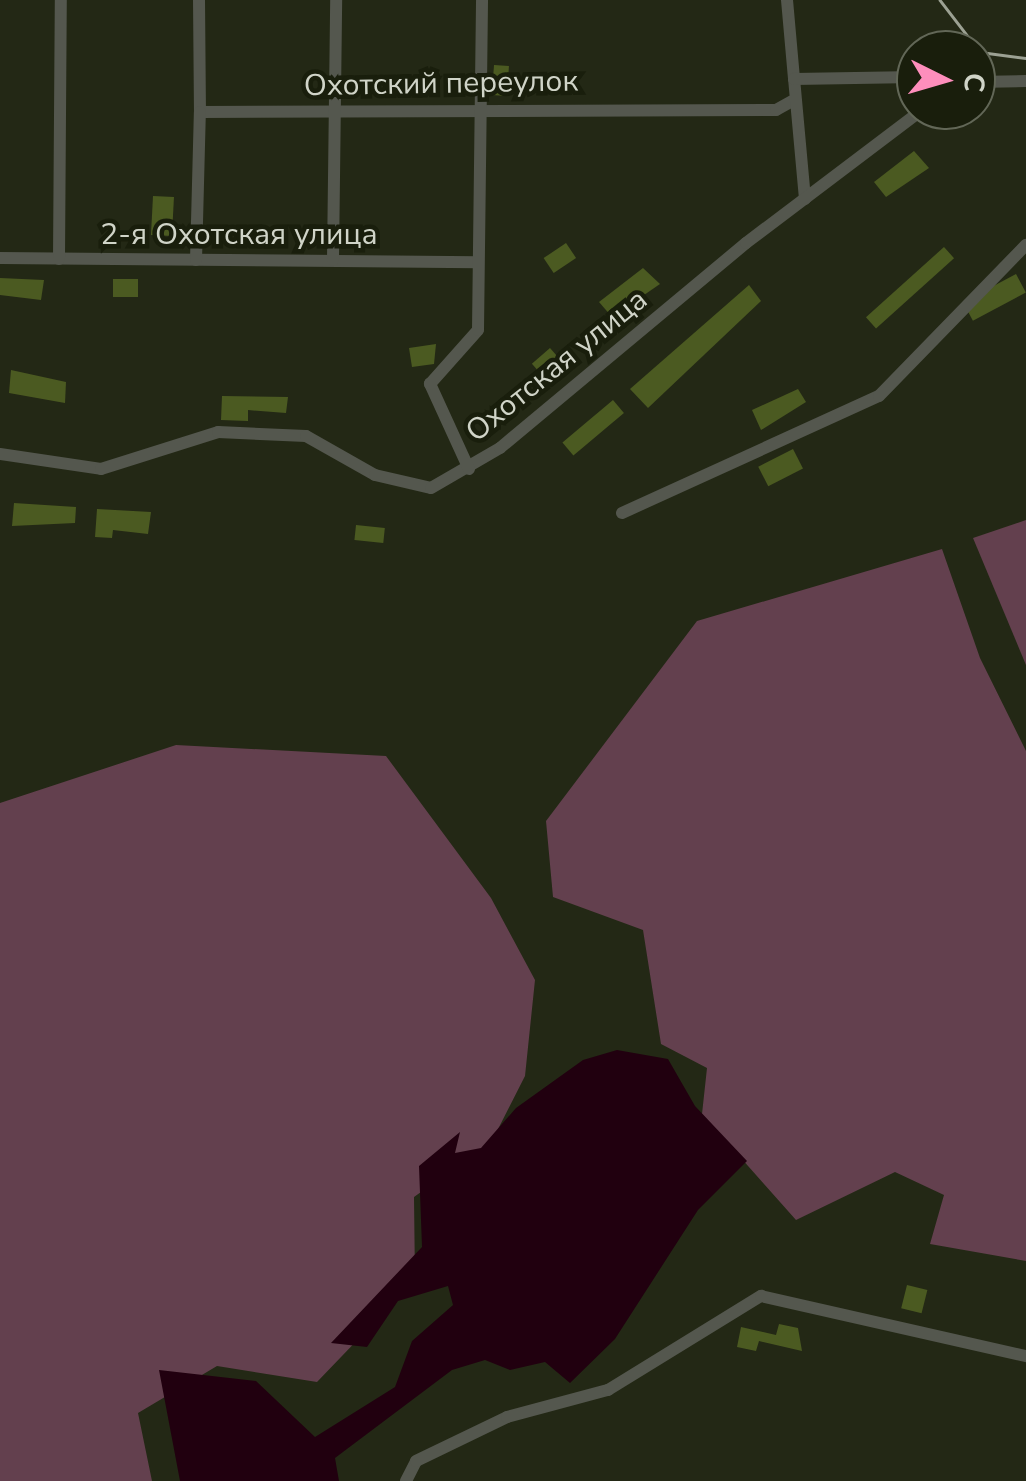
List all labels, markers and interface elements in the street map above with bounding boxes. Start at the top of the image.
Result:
north arrow [896,30,996,130]
street label: Охотский переулок [304,64,578,104]
text: С [954,71,994,94]
street label: 2-я Охотская улица [100,217,378,253]
street label: Охотская улица [459,282,655,450]

